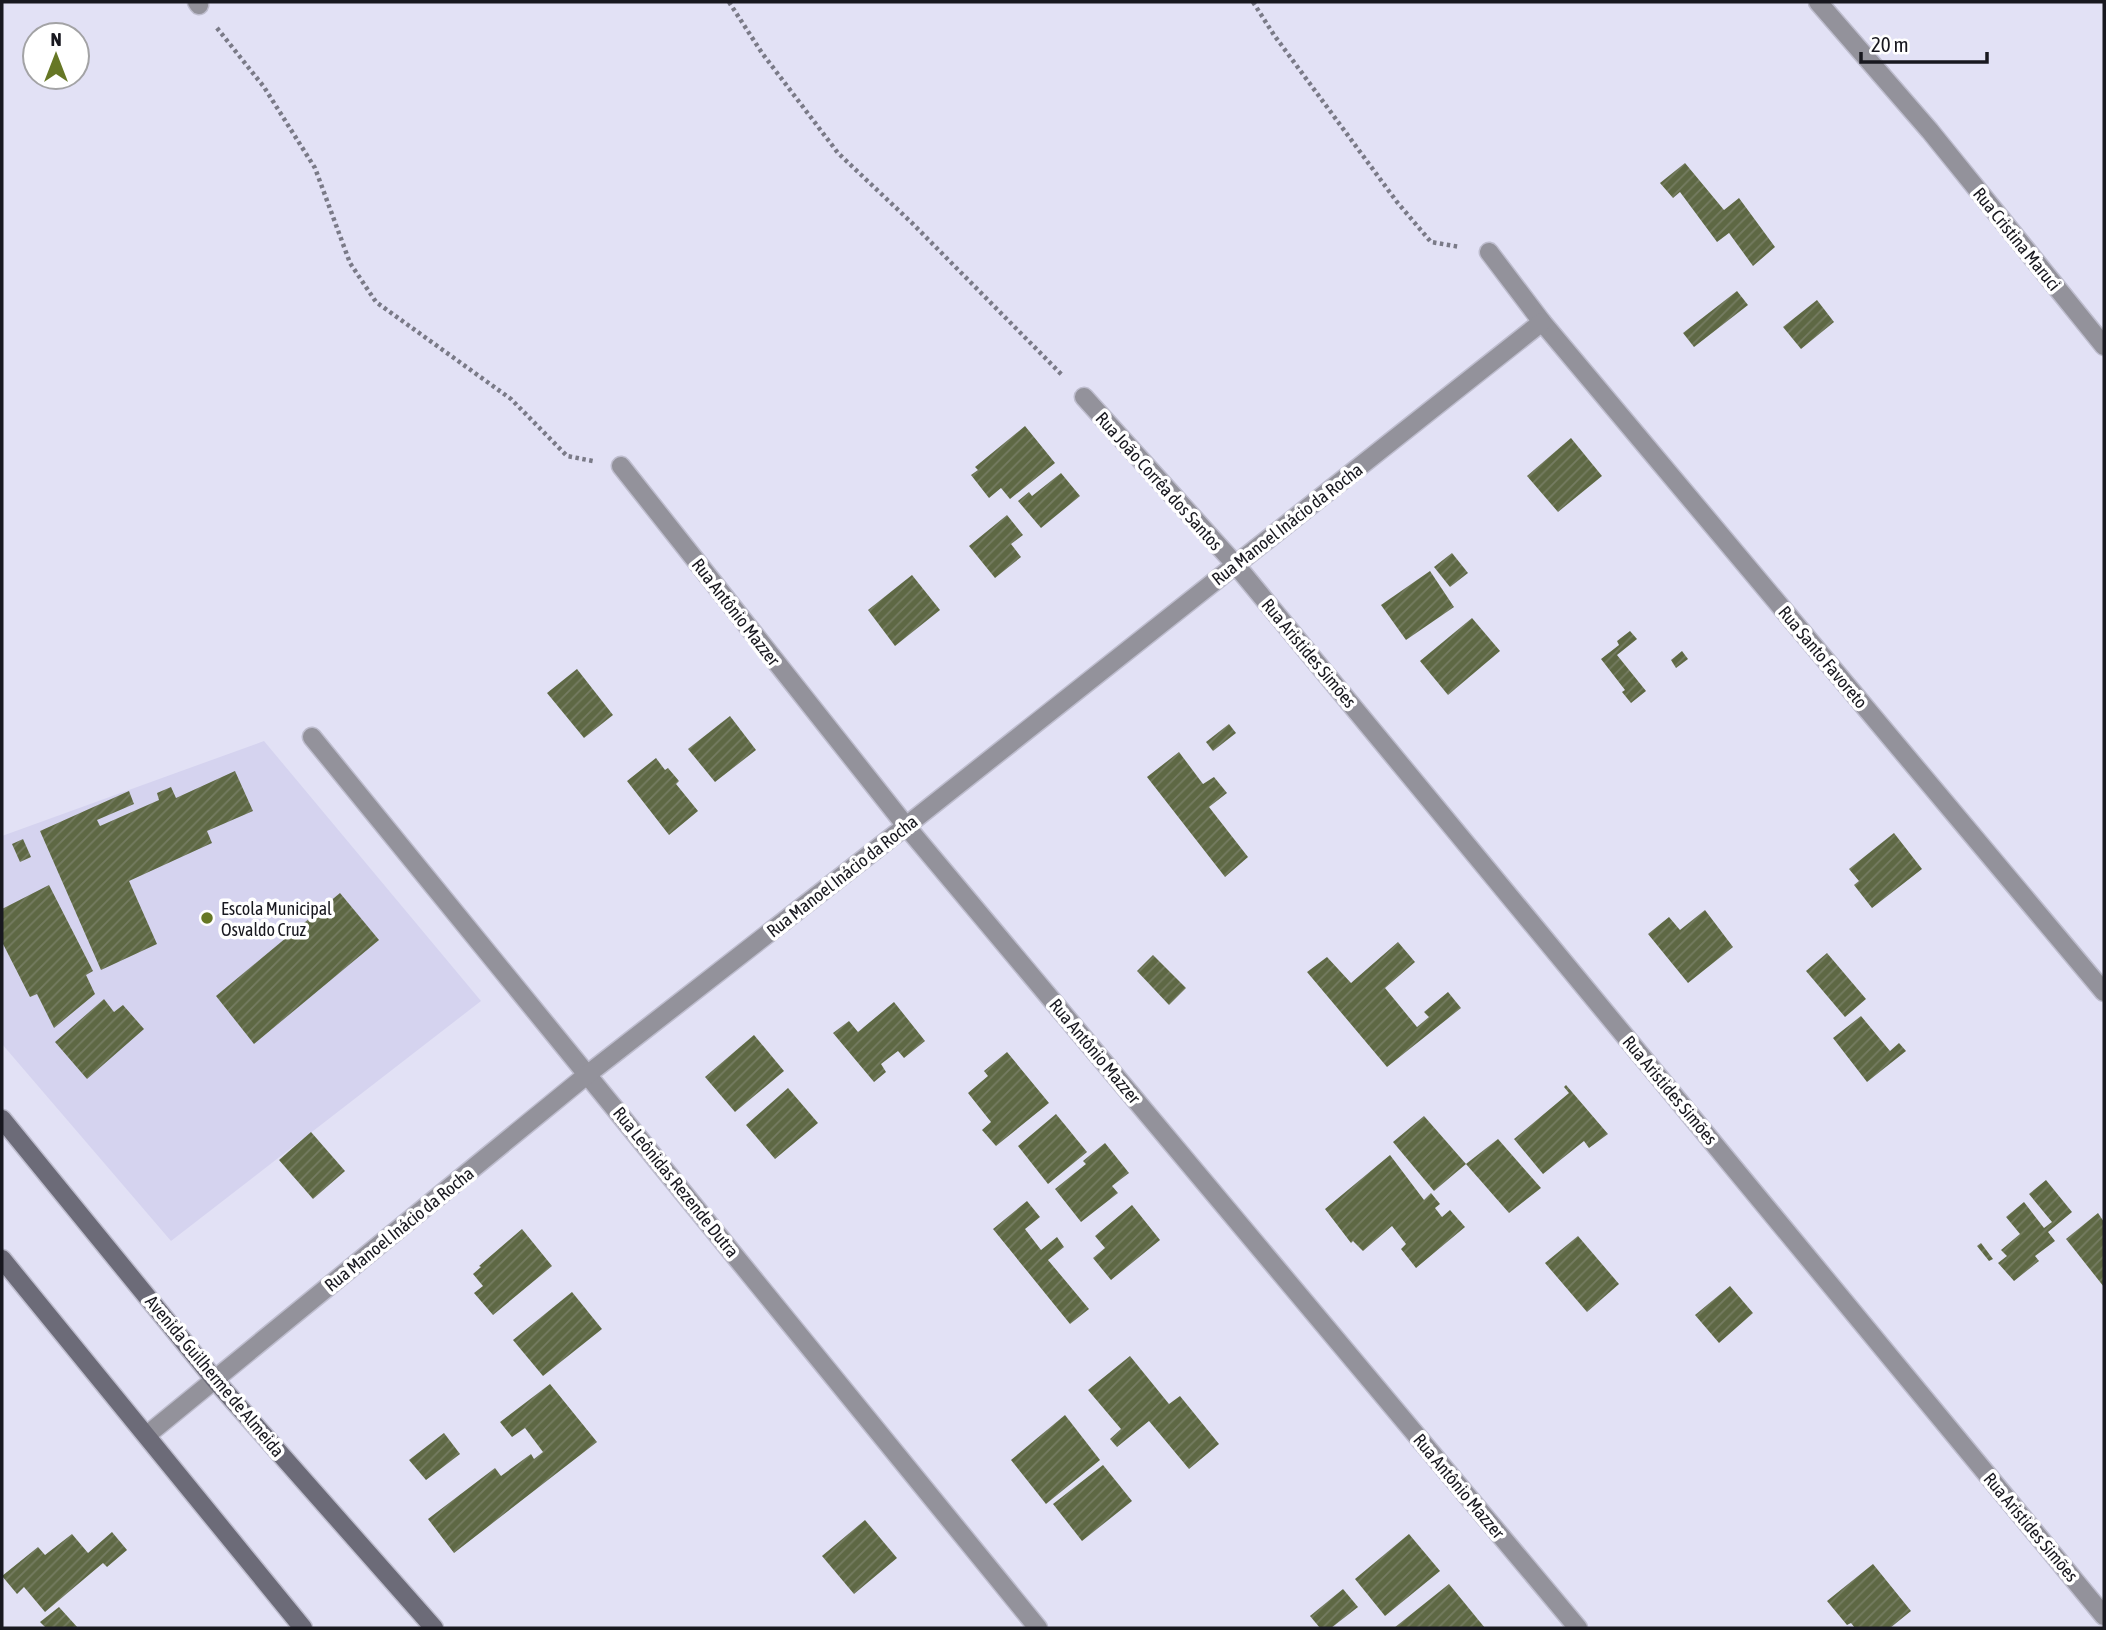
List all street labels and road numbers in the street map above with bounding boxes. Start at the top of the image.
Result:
street label: Rua Cristina Maruci [1969,183,2065,295]
street label: Rua João Corrêa dos Santos [1091,408,1227,554]
street label: Rua Manoel Inácio da Rocha [1207,459,1367,589]
street label: Rua Antônio Mazzer [688,554,785,670]
street label: Rua Aristides Simões [1257,594,1361,712]
street label: Rua Santo Favoreto [1774,602,1872,712]
street label: Rua Manoel Inácio da Rocha [762,811,922,941]
street label: Rua Antônio Mazzer [1045,994,1145,1108]
street label: Rua Aristides Simões [1618,1031,1722,1149]
street label: Rua Leônidas Rezende Dutra [609,1103,743,1261]
street label: Rua Manoel Inácio da Rocha [320,1162,478,1296]
street label: Avenida Guilherme de Almeida [141,1291,289,1461]
street label: Rua Antônio Mazzer [1409,1429,1509,1543]
street label: Rua Aristides Simões [1979,1468,2083,1586]

